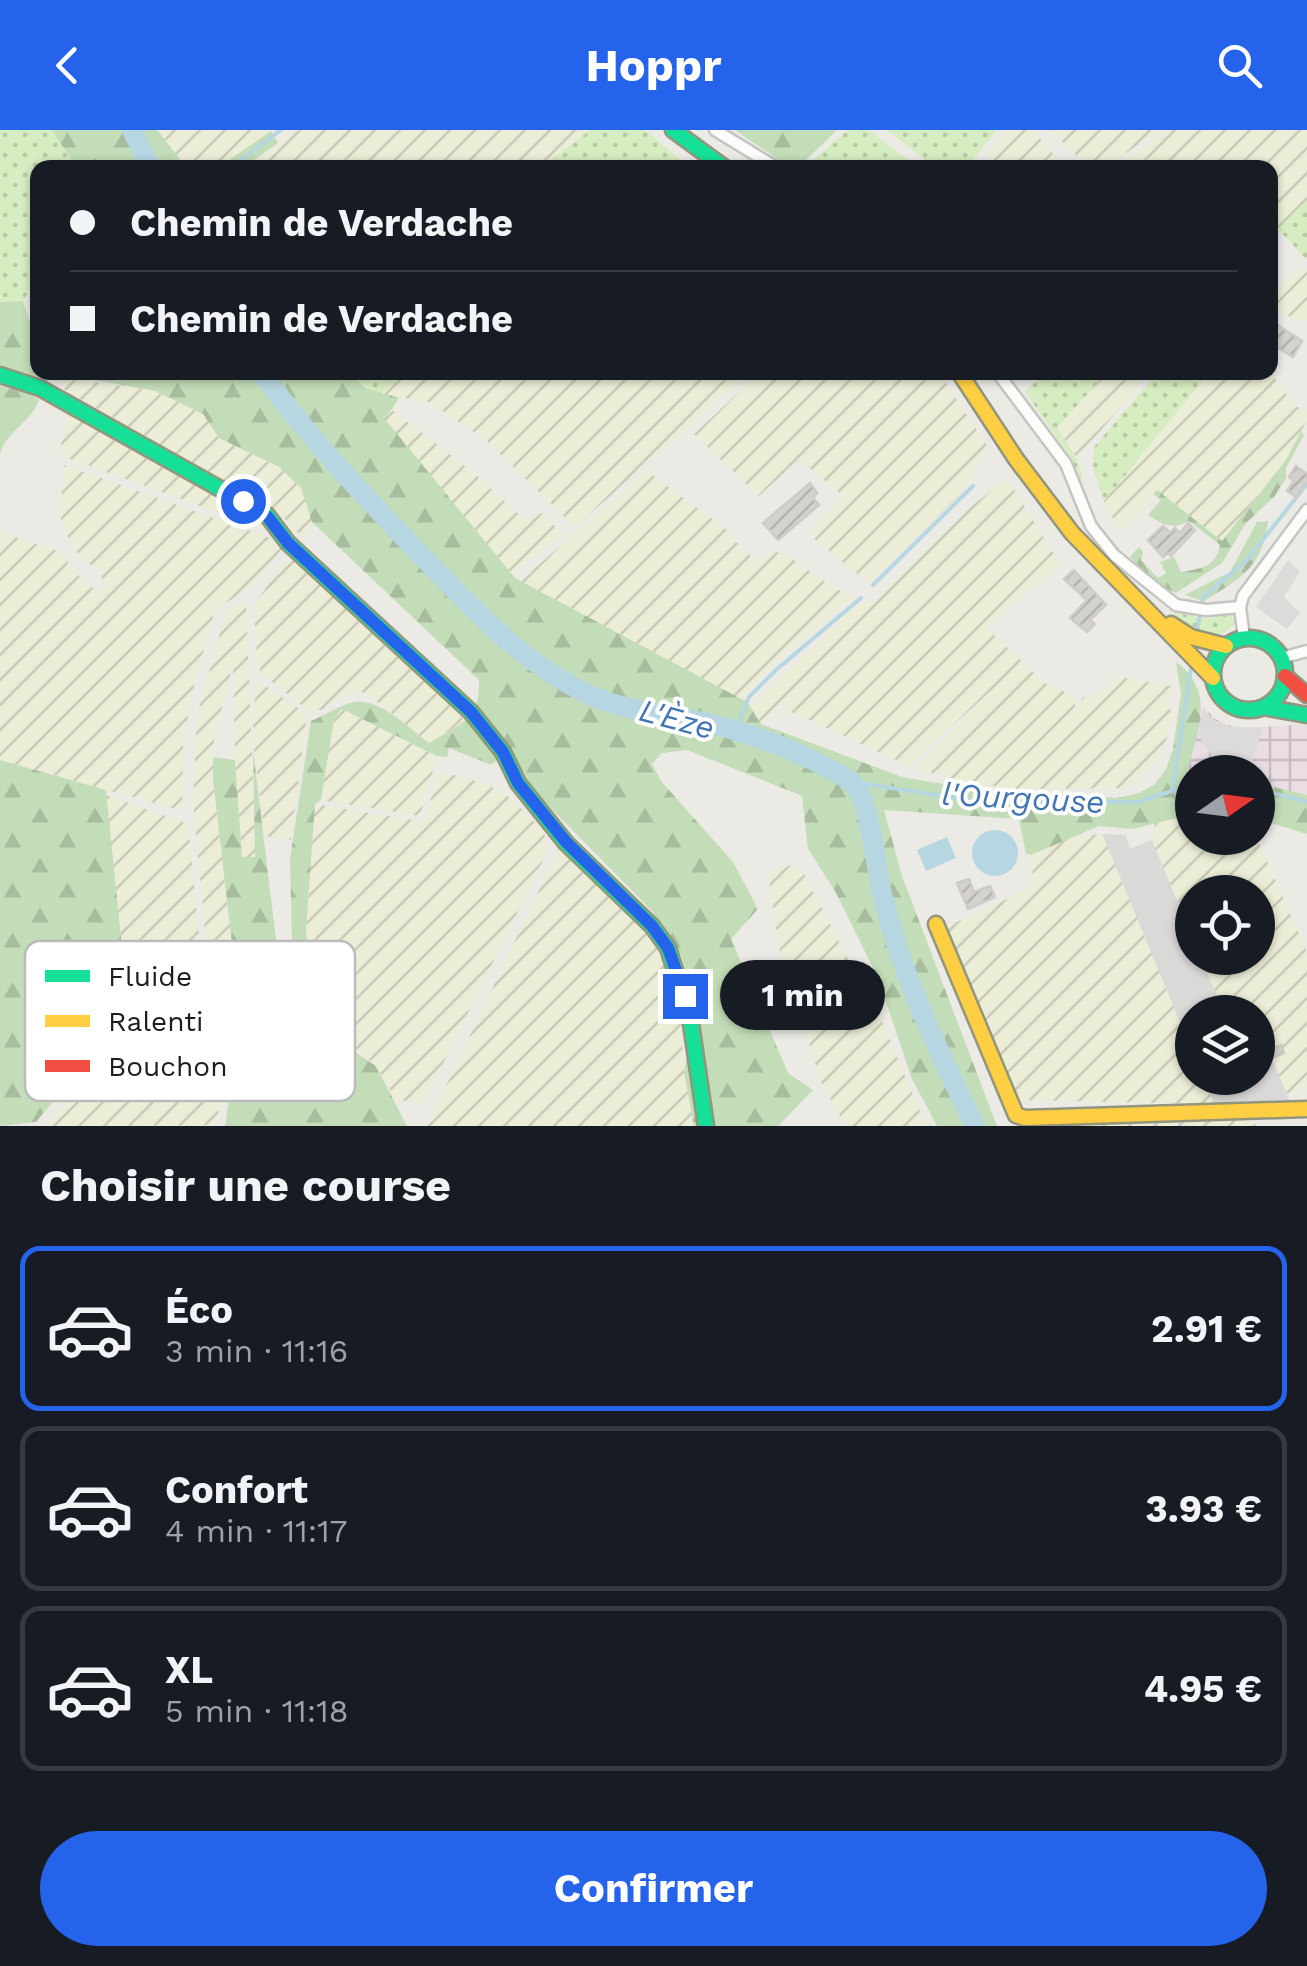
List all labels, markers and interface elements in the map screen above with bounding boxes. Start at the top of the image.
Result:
icon: back [40,38,95,93]
icon: search [1212,38,1267,93]
text: Hoppr [586,39,721,92]
text: Chemin de Verdache [130,201,513,245]
text: Chemin de Verdache [130,297,513,341]
route start [221,479,266,524]
water label: L'Èze [635,691,719,747]
north arrow [1175,755,1275,855]
map controls [1175,755,1275,1095]
water label: l'Ourgouse [941,775,1105,821]
button: locate [1175,875,1275,975]
legend [25,941,355,1101]
text: Fluide [108,960,192,993]
callout: 1 min [720,961,885,1031]
route end [663,974,708,1019]
text: 1 min [761,976,844,1014]
button: layers [1175,995,1275,1095]
text: Ralenti [108,1005,204,1038]
text: Bouchon [108,1050,228,1083]
text: Choisir une course [40,1159,451,1212]
icon: car [45,1284,135,1374]
text: Éco [165,1288,233,1332]
text: 2.91 € [1151,1307,1262,1351]
text: 3 min · 11:16 [165,1332,348,1370]
icon: car [45,1464,135,1554]
text: Confort [165,1468,308,1512]
text: 3.93 € [1145,1487,1262,1531]
text: 4 min · 11:17 [165,1512,348,1550]
icon: car [45,1644,135,1734]
text: XL [165,1648,213,1692]
text: 4.95 € [1144,1667,1262,1711]
text: 5 min · 11:18 [165,1692,348,1730]
button: Confirmer [40,1831,1267,1946]

